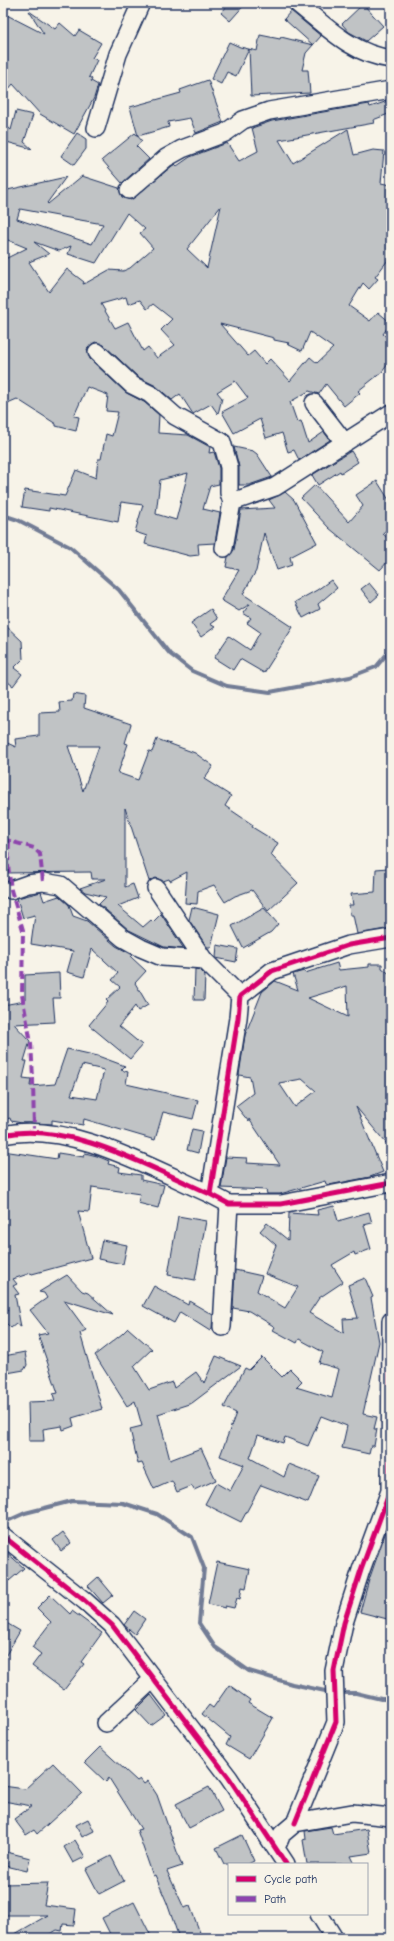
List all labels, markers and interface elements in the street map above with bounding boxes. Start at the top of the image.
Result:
legend [228,1863,368,1915]
text: Cycle path [264,1872,317,1886]
text: Path [264,1892,286,1906]

